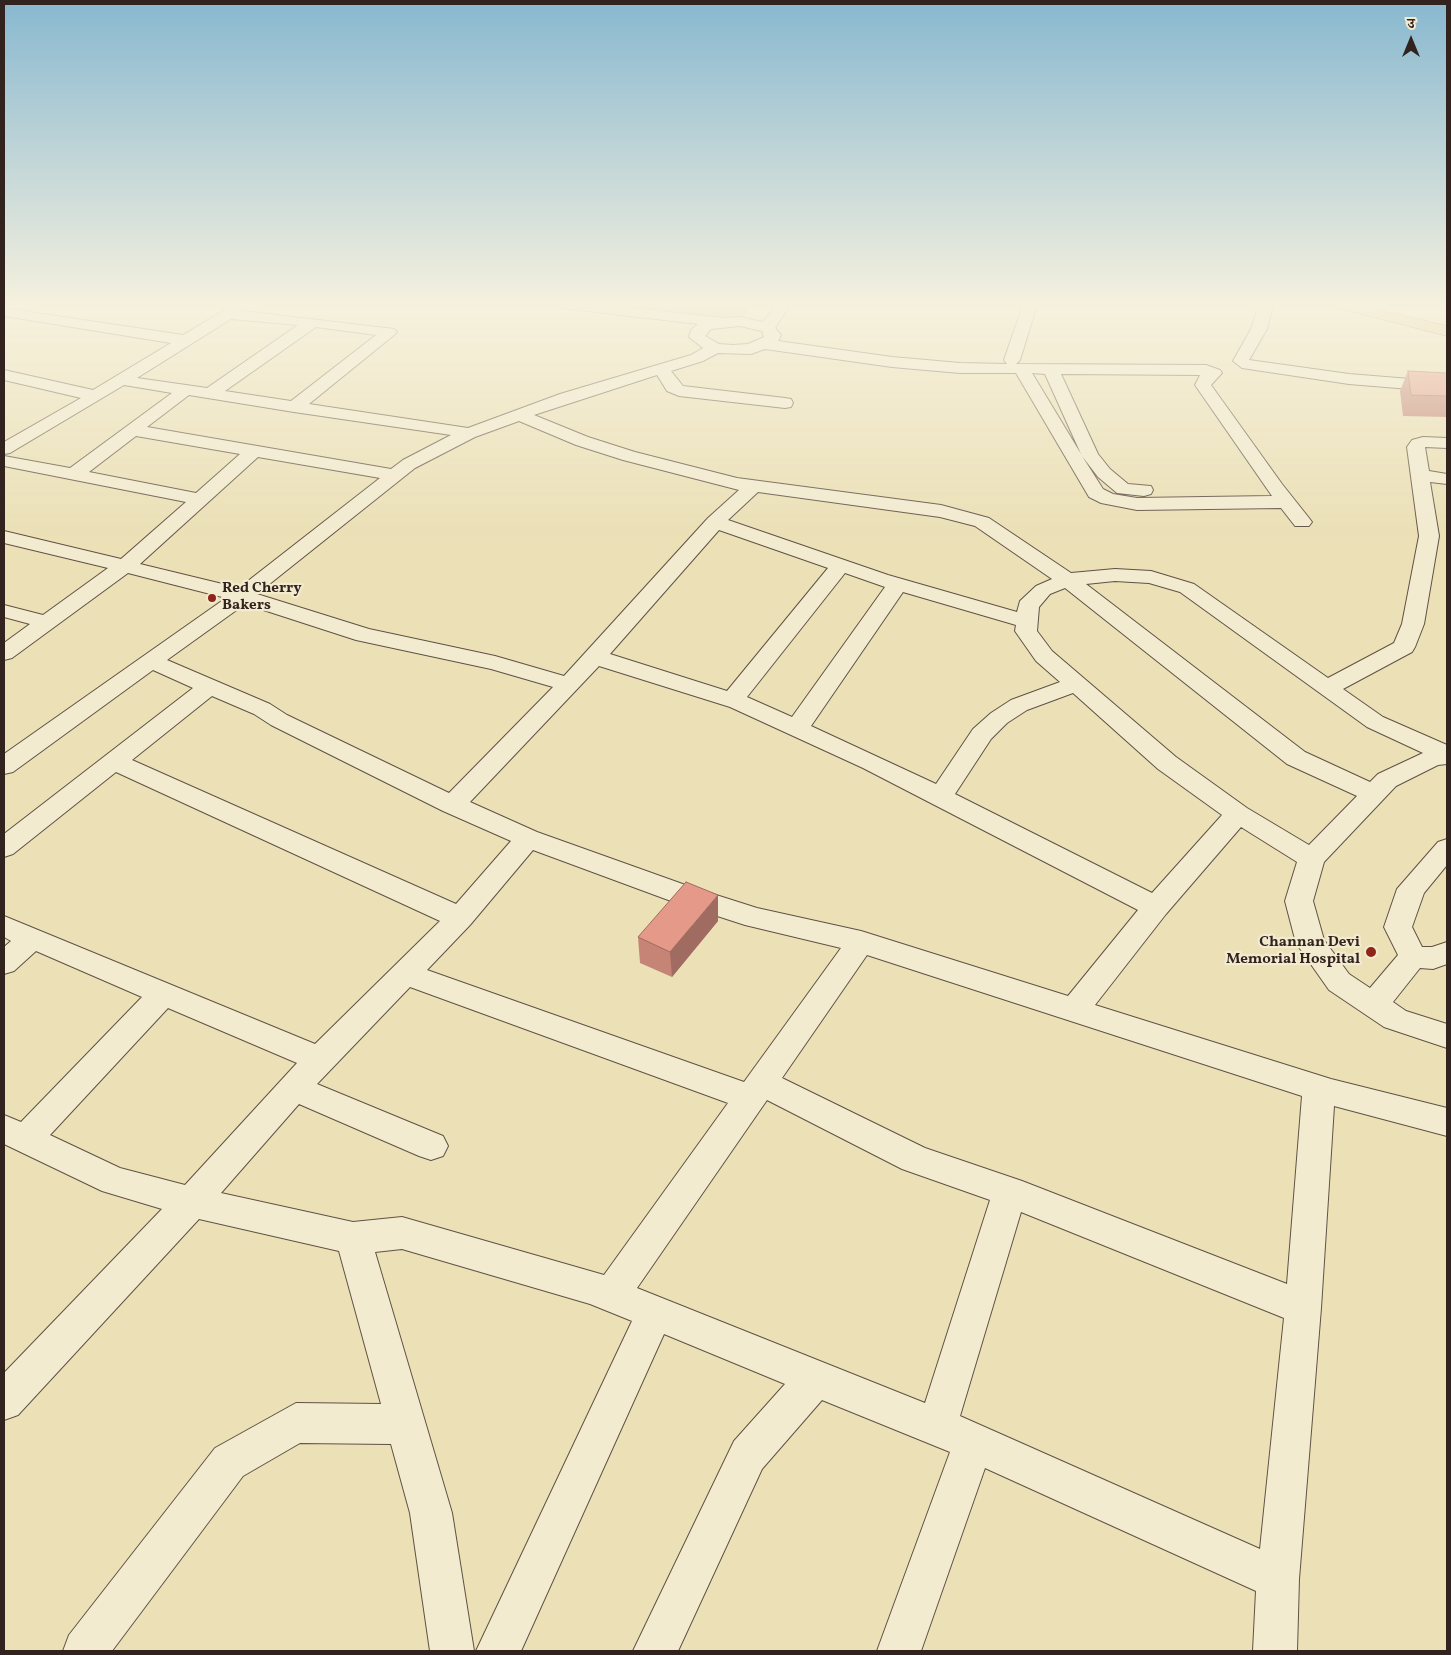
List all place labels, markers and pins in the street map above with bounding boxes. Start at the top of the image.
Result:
place label: Red Cherry Bakers [222,580,302,615]
marker: Red Cherry Bakers [206,592,218,604]
place label: Channan Devi Memorial Hospital [1226,934,1360,969]
marker: Channan Devi Memorial Hospital [1364,945,1378,959]

